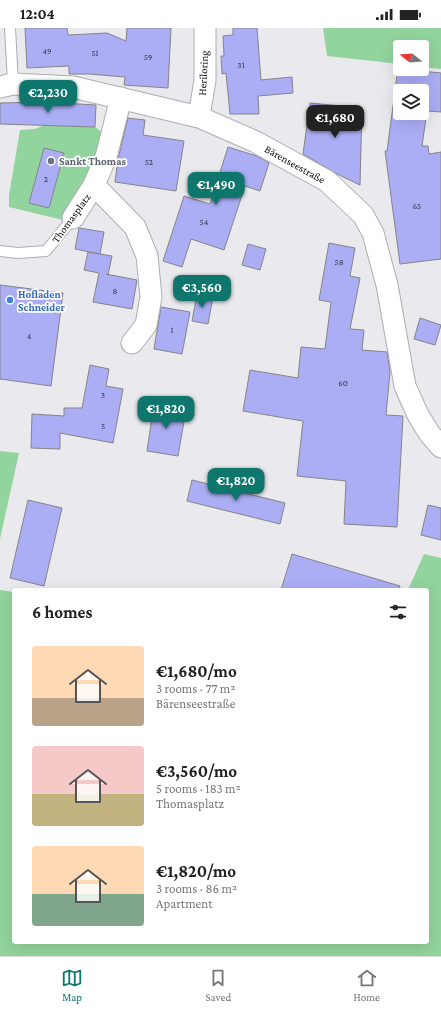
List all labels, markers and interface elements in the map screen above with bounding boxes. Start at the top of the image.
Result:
text: 12:04 [20,6,55,22]
north arrow [393,40,429,76]
map controls [393,40,429,120]
house number: 49 [42,46,52,56]
house number: 51 [91,48,99,58]
street label: Heriloring [196,49,211,96]
house number: 59 [144,52,153,62]
house number: 31 [237,60,245,70]
pin: €2,230 [15,80,81,114]
button: layers [393,84,429,120]
text: €2,230 [28,85,68,100]
pin: €1,680 [302,105,368,139]
text: €1,680 [315,110,355,125]
street label: Bärenseestraße [263,142,327,186]
place label: Sankt Thomas [59,155,127,167]
marker: Sankt Thomas [46,156,56,166]
house number: 52 [145,157,153,167]
pin: €1,490 [183,172,249,206]
house number: 2 [44,174,48,184]
text: €1,490 [197,177,235,192]
street label: Thomasplatz [49,191,94,245]
house number: 65 [413,201,421,211]
house number: 54 [200,217,209,227]
house number: 58 [334,257,344,267]
pin: €3,560 [169,275,235,309]
text: €3,560 [182,280,222,295]
house number: 8 [113,286,118,296]
place label: Hofladen Schneider [18,288,65,313]
marker: Hofladen Schneider [5,295,15,305]
house number: 1 [171,325,174,335]
house number: 4 [27,331,32,341]
house number: 60 [338,378,348,388]
house number: 3 [101,390,105,400]
pin: €1,820 [133,396,199,430]
text: €1,820 [146,401,186,416]
house number: 5 [101,421,105,431]
pin: €1,820 [203,468,269,502]
text: €1,820 [216,473,256,488]
icon: filters [387,601,409,623]
text: 6 homes [32,603,92,622]
icon: home [64,662,112,710]
text: €1,680/mo [156,662,237,681]
text: 3 rooms · 77 m² [156,681,235,696]
text: Bärenseestraße [156,696,235,711]
icon: home [64,762,112,810]
text: €3,560/mo [156,762,237,781]
text: 5 rooms · 183 m² [156,781,241,796]
text: Thomasplatz [156,796,224,811]
icon: home [64,862,112,910]
text: €1,820/mo [156,862,236,881]
text: 3 rooms · 86 m² [156,881,237,896]
text: Apartment [156,896,213,911]
tab: Map [61,967,83,1003]
tab: Saved [205,967,231,1003]
tab: Home [353,967,380,1003]

